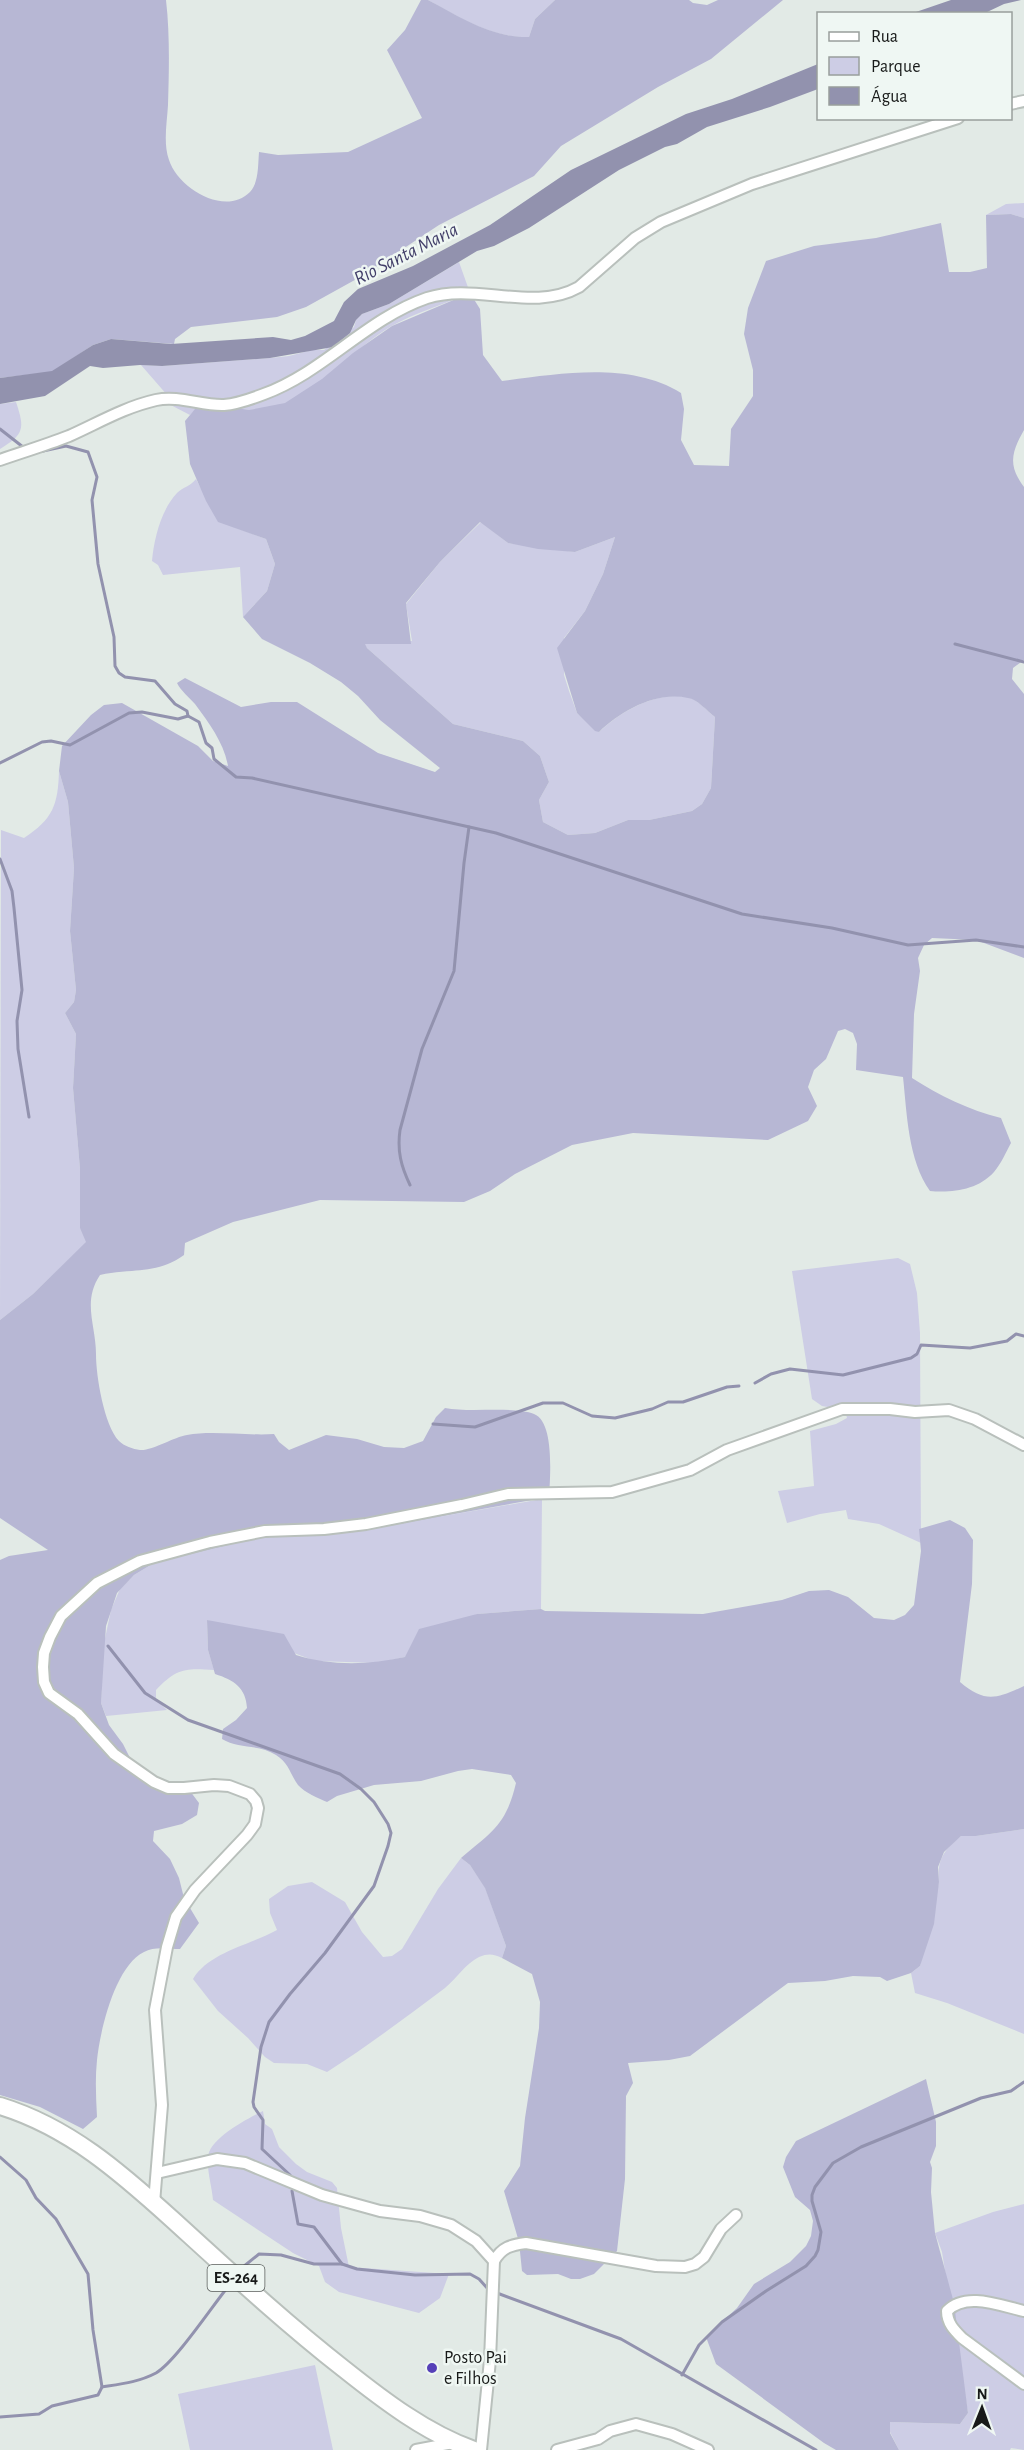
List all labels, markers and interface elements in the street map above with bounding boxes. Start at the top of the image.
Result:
legend [817,12,1012,120]
text: Rua [871,28,898,46]
text: Parque [871,58,920,76]
text: Água [871,85,908,106]
water label: Rio Santa Maria [351,219,461,289]
road number: ES-264 [208,2265,264,2291]
place label: Posto Pai e Filhos [444,2349,507,2388]
marker: Posto Pai e Filhos [425,2361,439,2375]
north arrow [952,2378,1012,2438]
text: N [977,2386,988,2402]

